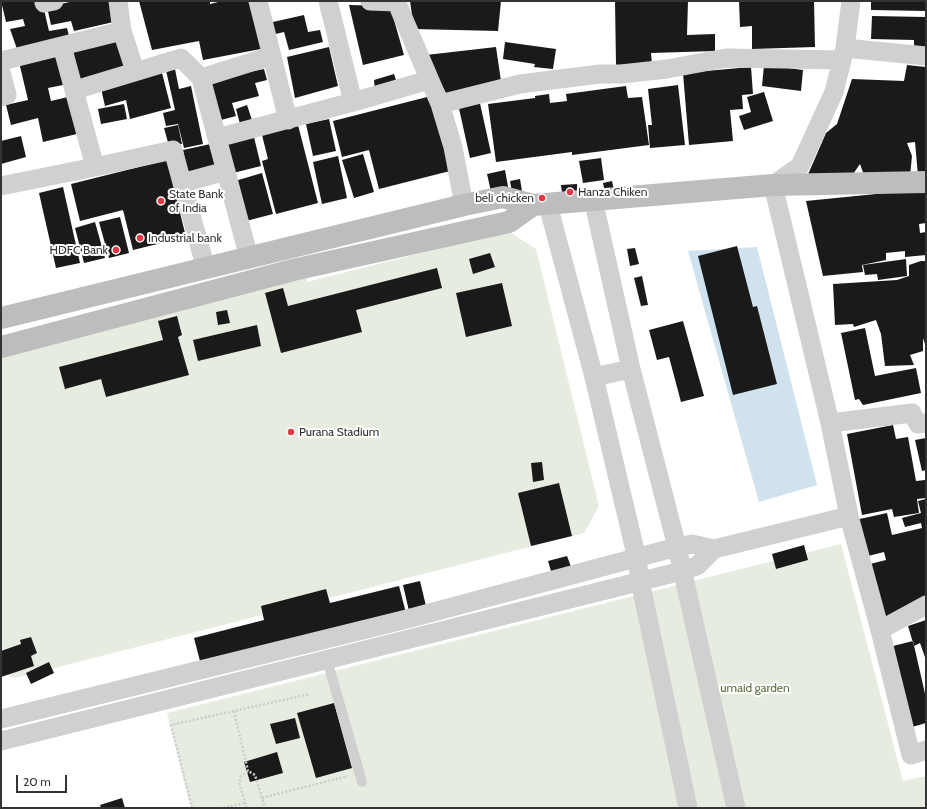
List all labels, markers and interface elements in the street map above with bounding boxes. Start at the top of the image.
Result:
place label: Hanza Chiken [578,185,647,199]
place label: State Bank of India [169,187,223,215]
marker: Hanza Chiken [565,187,575,197]
place label: beli chicken [475,191,534,205]
marker: beli chicken [537,193,547,203]
marker: State Bank of India [156,196,166,206]
place label: Industrial bank [148,231,222,245]
marker: Industrial bank [135,233,145,243]
place label: HDFC Bank [50,243,108,257]
marker: HDFC Bank [111,245,121,255]
place label: Purana Stadium [299,425,379,439]
marker: Purana Stadium [286,427,296,437]
park label: umaid garden [720,681,790,695]
scale bar [18,767,69,793]
text: 20 m [23,774,51,789]

